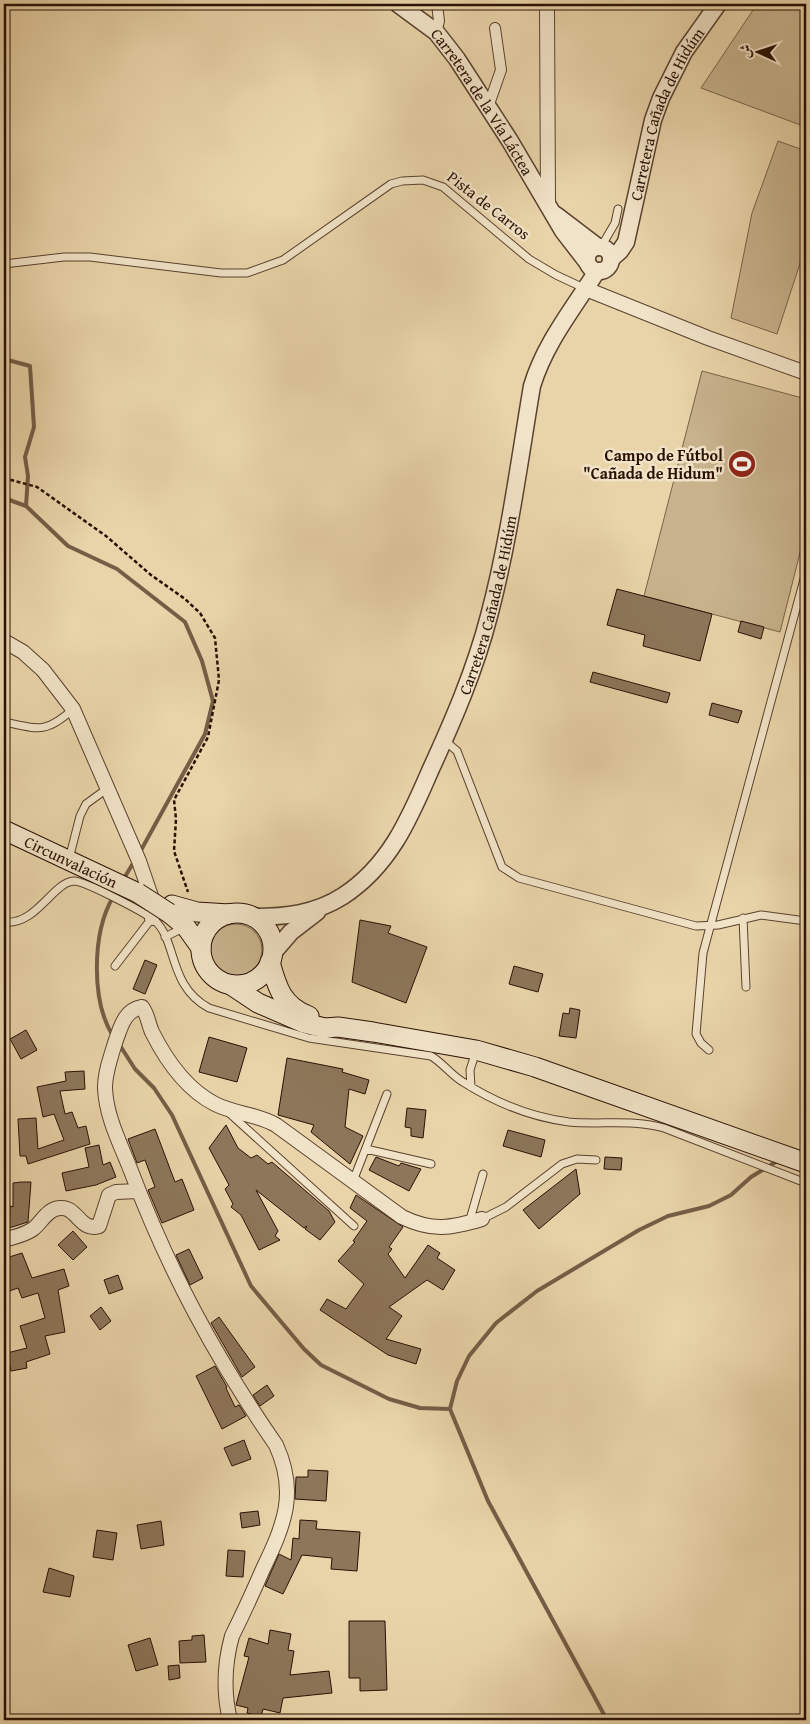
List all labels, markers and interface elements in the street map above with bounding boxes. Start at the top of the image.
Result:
street label: Carretera Cañada de Hidúm [624,22,710,203]
street label: Carretera de la Vía Láctea [425,23,540,180]
north arrow [732,28,782,78]
text: ش [735,44,755,59]
street label: Pista de Carros [442,165,536,245]
place label: Campo de Fútbol "Cañada de Hidum" [583,443,723,485]
sports icon: Campo de Fútbol "Cañada de Hidum" [727,449,757,479]
street label: Carretera Cañada de Hidúm [452,513,523,698]
street label: Circunvalación [20,829,121,894]

